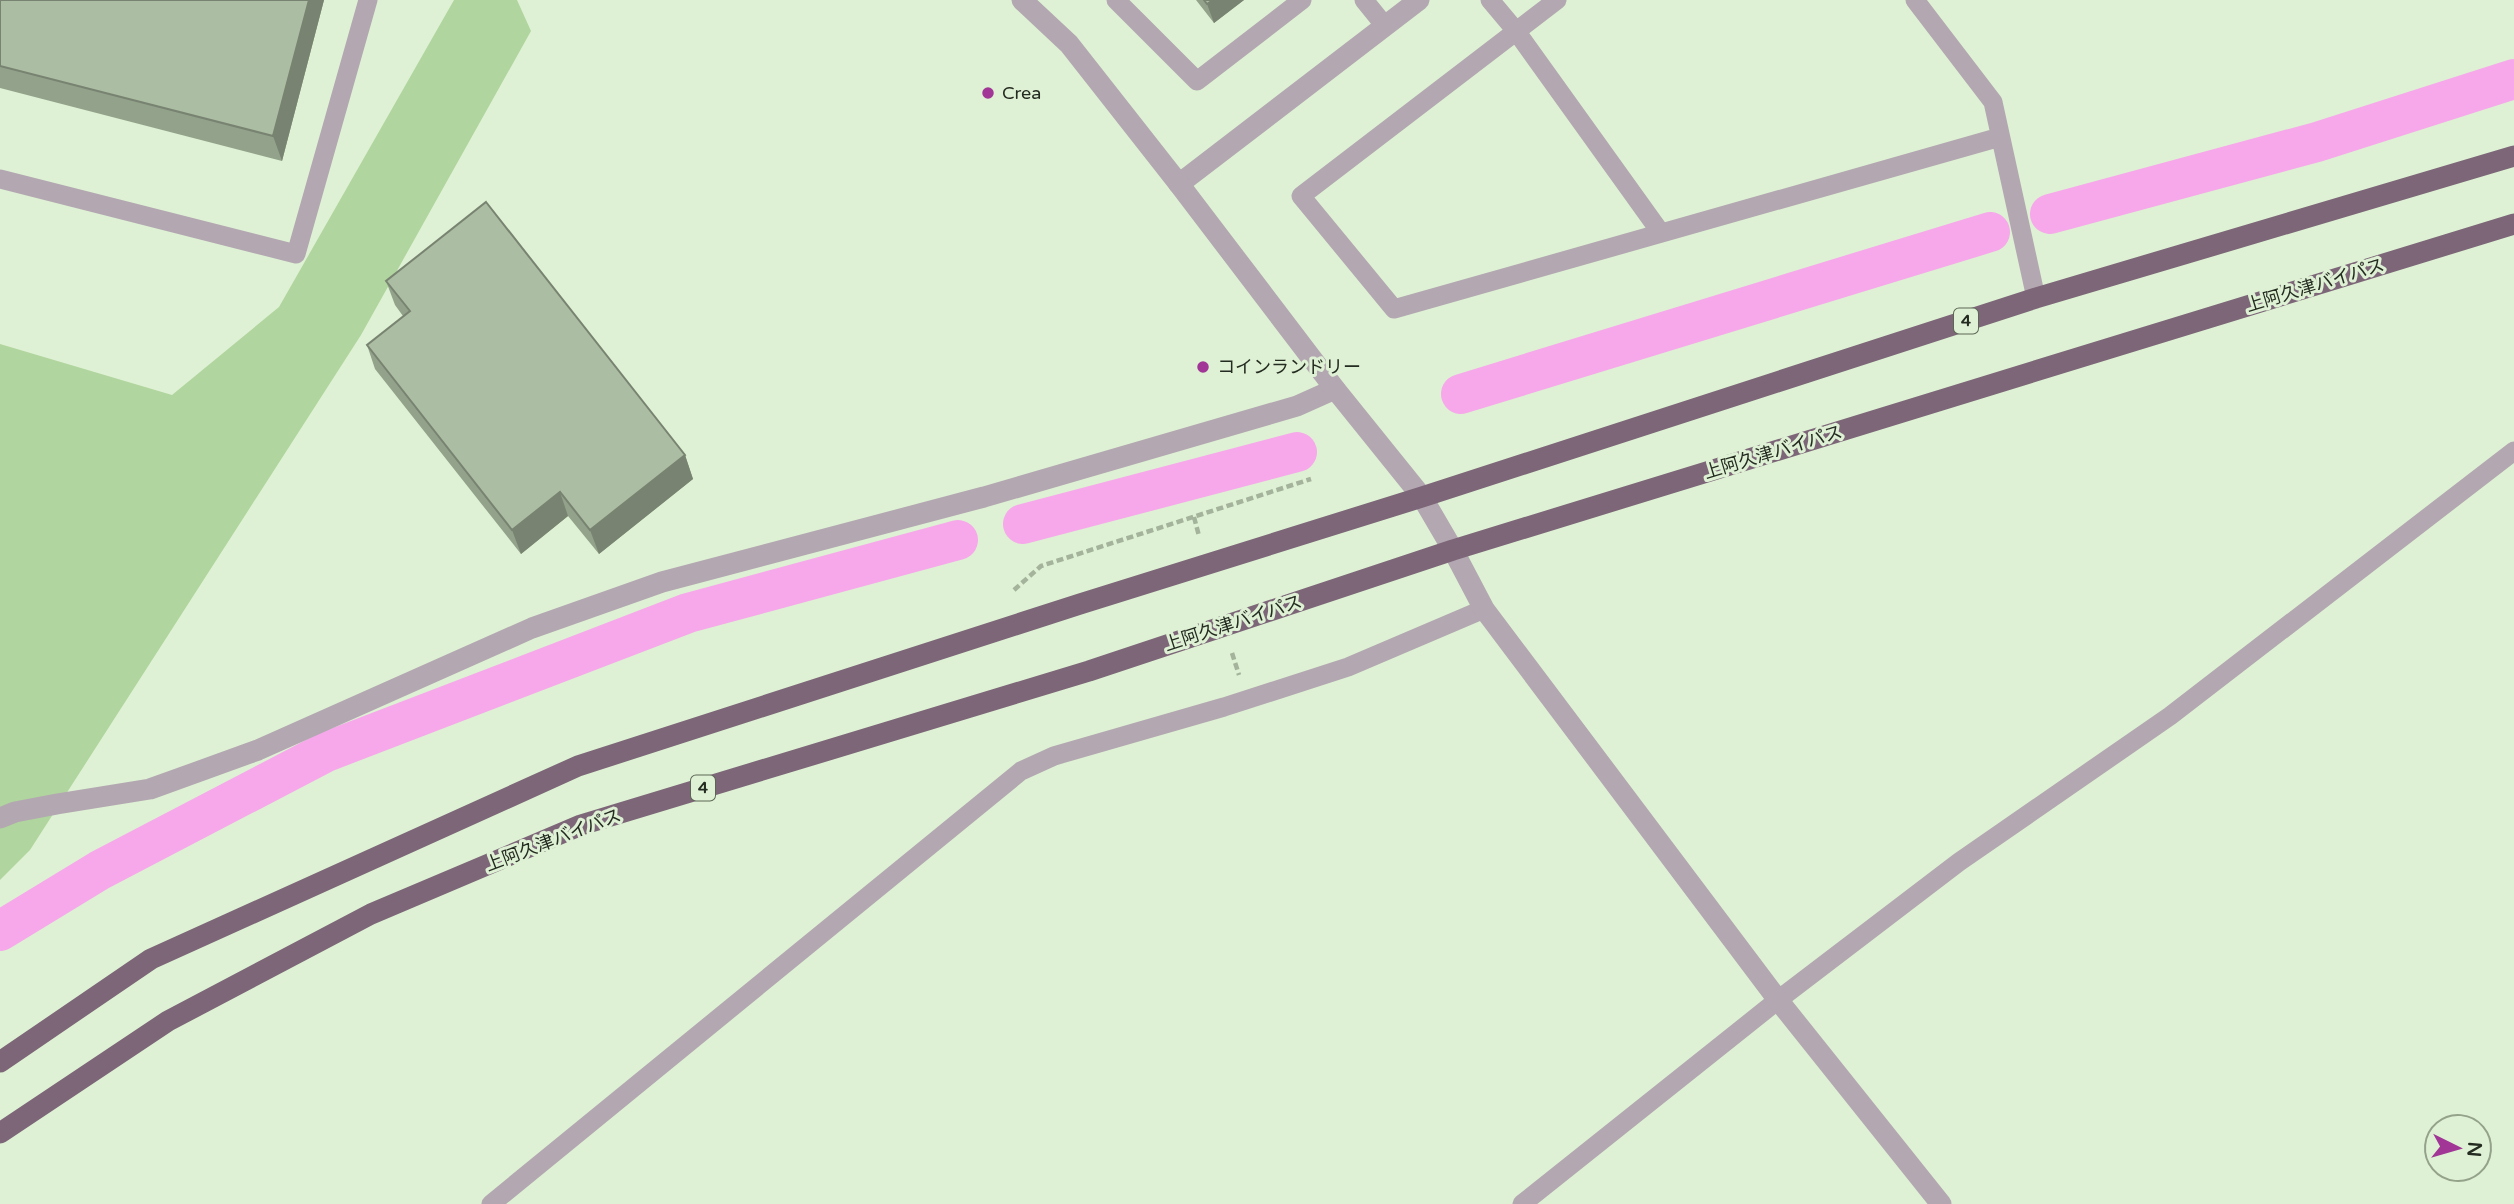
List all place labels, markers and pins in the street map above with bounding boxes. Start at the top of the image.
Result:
place label: Crea [1002,82,1041,104]
marker: Crea [980,85,996,101]
place label: コインランドリー [1217,356,1361,378]
marker: コインランドリー [1195,359,1211,375]

